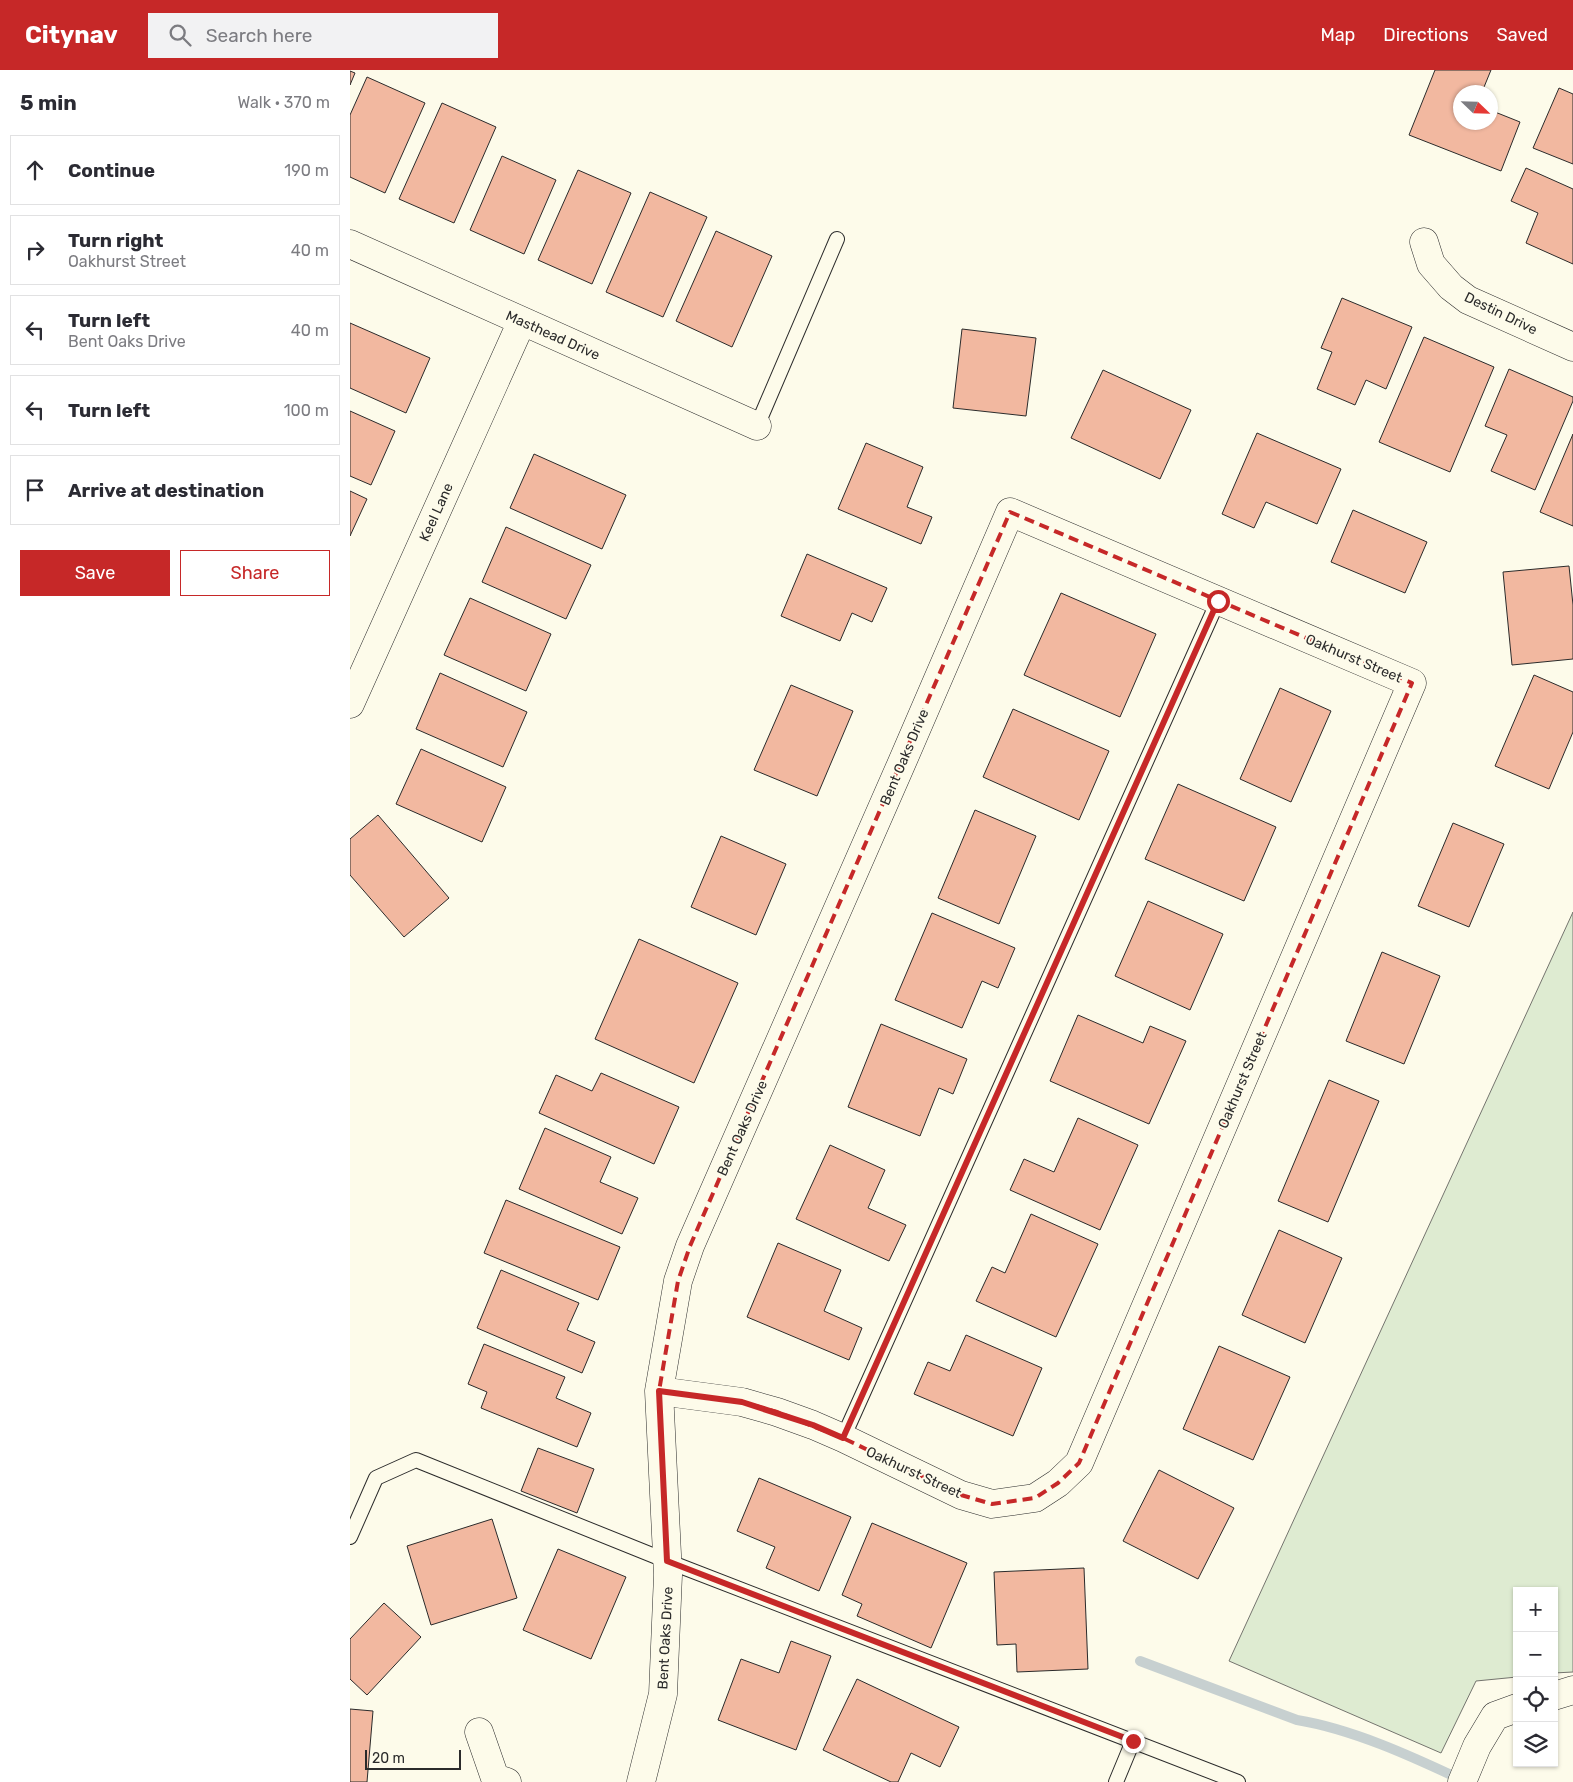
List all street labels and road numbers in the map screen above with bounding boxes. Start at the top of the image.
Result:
street label: Destin Drive [1462,288,1540,338]
street label: Masthead Drive [503,307,603,364]
street label: Keel Lane [416,480,457,544]
street label: Oakhurst Street [1303,630,1405,687]
street label: Bent Oaks Drive [877,706,932,808]
street label: Oakhurst Street [1214,1029,1271,1131]
street label: Bent Oaks Drive [714,1078,771,1179]
street label: Oakhurst Street [863,1443,965,1502]
street label: Bent Oaks Drive [654,1586,677,1690]

